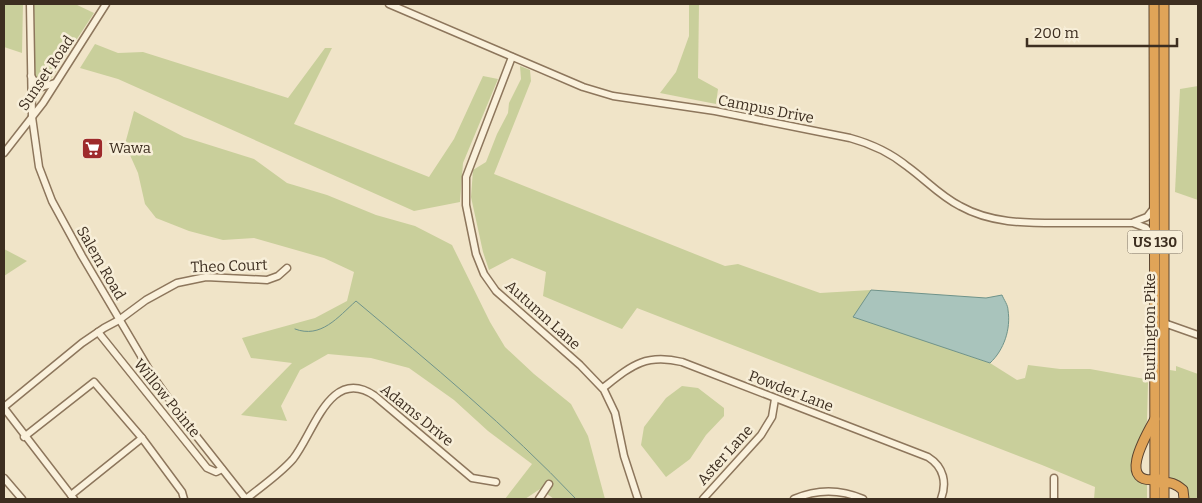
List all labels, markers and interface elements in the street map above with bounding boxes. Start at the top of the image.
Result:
scale bar [1027,15,1177,47]
text: 200 m [1034,24,1079,42]
street label: Sunset Road [14,32,78,114]
street label: Campus Drive [717,91,815,127]
supermarket icon: Wawa [81,136,105,160]
place label: Wawa [109,139,151,157]
street label: Salem Road [73,223,129,303]
road number: US 130 [1128,230,1182,253]
street label: Theo Court [190,256,268,276]
street label: Burlington Pike [1141,273,1159,381]
street label: Autumn Lane [502,277,584,353]
street label: Willow Pointe [130,355,204,441]
street label: Powder Lane [746,367,836,415]
street label: Adams Drive [377,380,457,450]
street label: Aster Lane [693,421,757,489]

